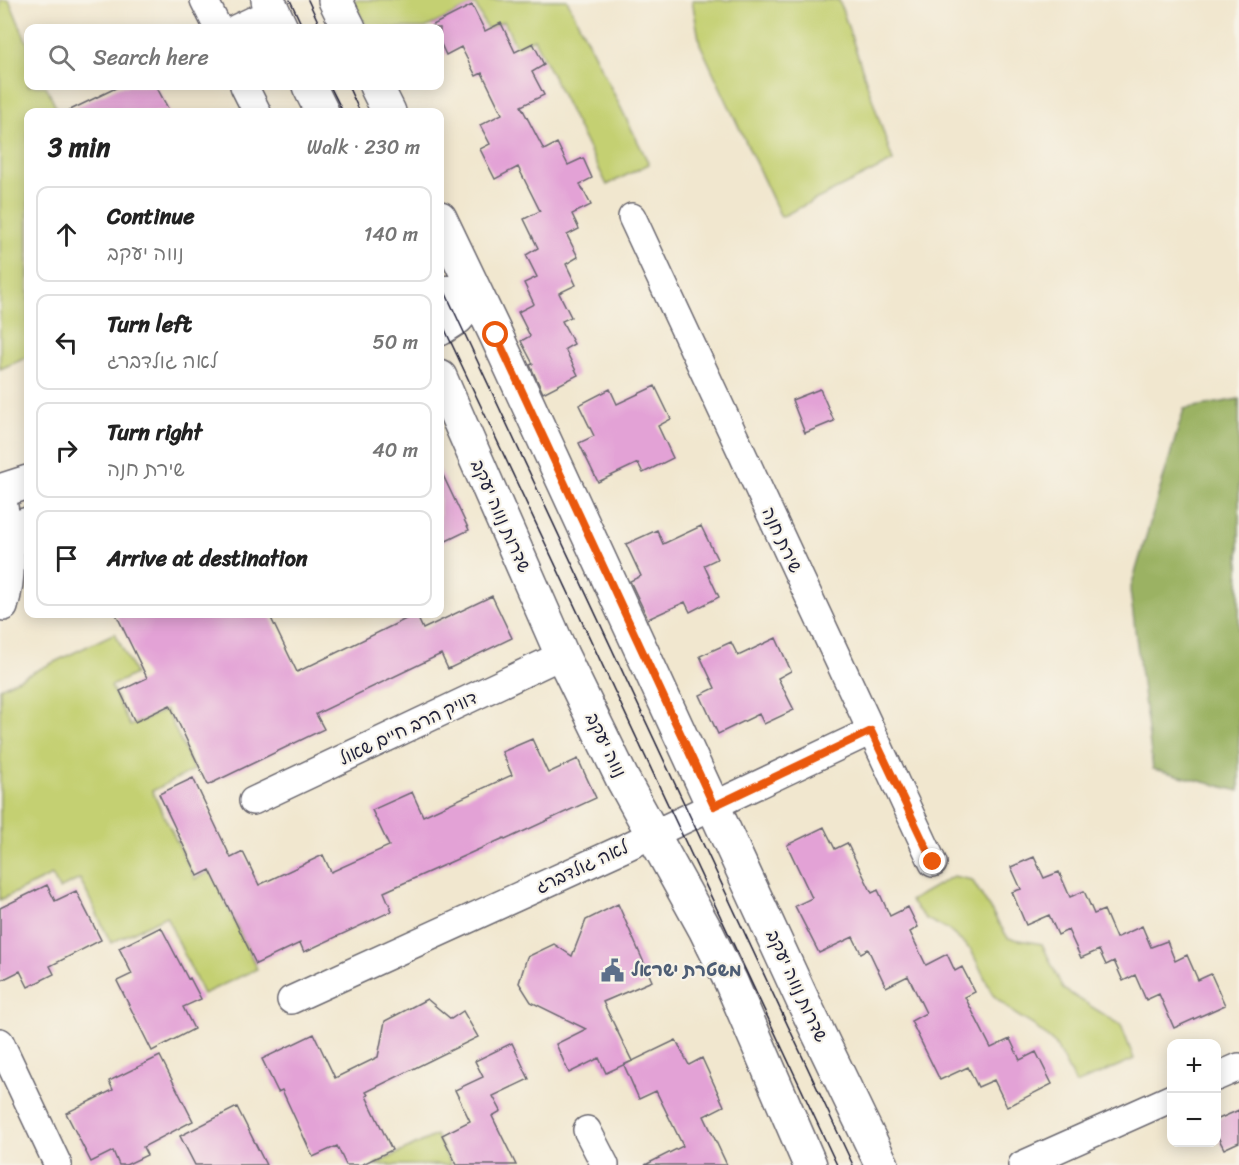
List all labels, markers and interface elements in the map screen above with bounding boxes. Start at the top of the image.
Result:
search box [24,24,444,90]
text: Search here [93,38,209,77]
icon: search [45,41,78,74]
text: 3 min [48,124,110,170]
text: Walk · 230 m [307,130,420,165]
text: Continue [107,197,195,236]
text: 140 m [364,217,418,252]
icon: ahead [50,218,83,251]
text: נווה יעקב [107,236,184,271]
text: Turn left [107,305,192,344]
route start [482,321,508,347]
text: 50 m [373,325,418,360]
icon: left [50,326,83,359]
text: לאה גולדברג [107,344,218,379]
text: Turn right [107,413,202,452]
text: 40 m [372,433,418,468]
icon: right [50,434,83,467]
text: שירת חנה [107,452,185,487]
street label: שדרות נווה יעקב [462,454,540,578]
street label: שירת חנה [753,501,811,579]
text: Arrive at destination [107,539,308,578]
icon: arrive [50,542,83,575]
street label: דוויק הרב חיים שאול [333,682,483,774]
street label: נווה יעקב [576,707,636,783]
street label: לאה גולדברג [530,831,635,903]
route end [919,848,945,874]
street label: שדרות נווה יעקב [757,924,837,1048]
place label: משטרת ישראל [631,954,742,986]
public building icon: משטרת ישראל [600,957,626,983]
map controls [1167,1039,1221,1147]
button: + [1167,1039,1221,1093]
button: − [1167,1093,1221,1147]

